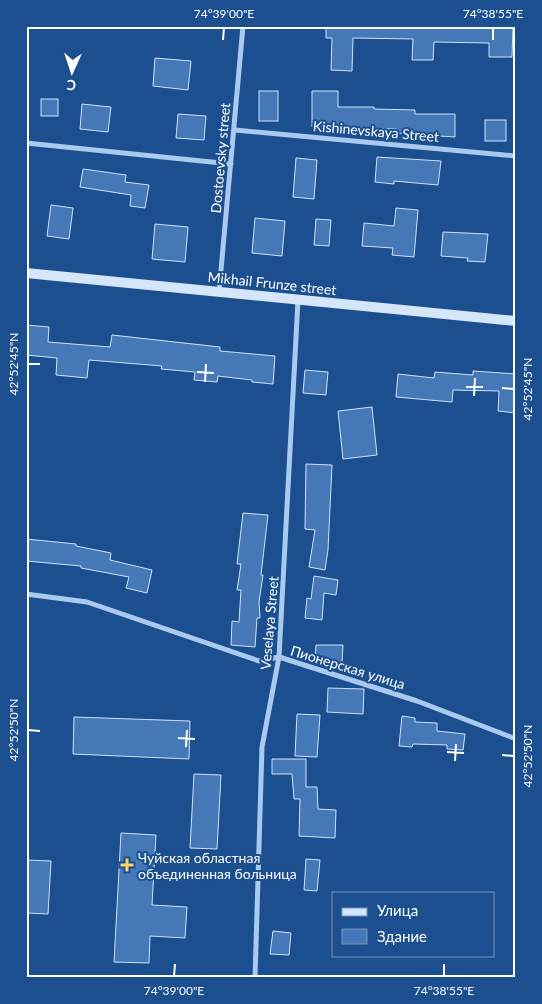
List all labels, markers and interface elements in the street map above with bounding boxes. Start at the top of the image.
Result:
text: 74°39'00"E [194,6,254,21]
text: 74°38'55"E [463,6,523,21]
north arrow [48,48,98,98]
text: С [65,77,76,94]
street label: Dostoevsky street [207,102,233,214]
street label: Kishinevskaya Street [312,117,440,145]
street label: Mikhail Frunze street [207,268,337,298]
text: 42°52'45"N [6,333,21,395]
text: 42°52'45"N [520,358,535,420]
street label: Veselaya Street [256,576,282,670]
street label: Пионерская улица [289,641,407,693]
text: 42°52'50"N [6,699,21,761]
text: 42°52'50"N [520,725,535,787]
place label: Чуйская областная объединенная больница [138,849,297,882]
marker: Чуйская областная объединенная больница [120,858,134,872]
legend [332,892,494,956]
text: Улица [377,901,418,919]
text: Здание [377,927,427,945]
text: 74°39'00"E [144,983,204,998]
text: 74°38'55"E [414,983,474,998]

